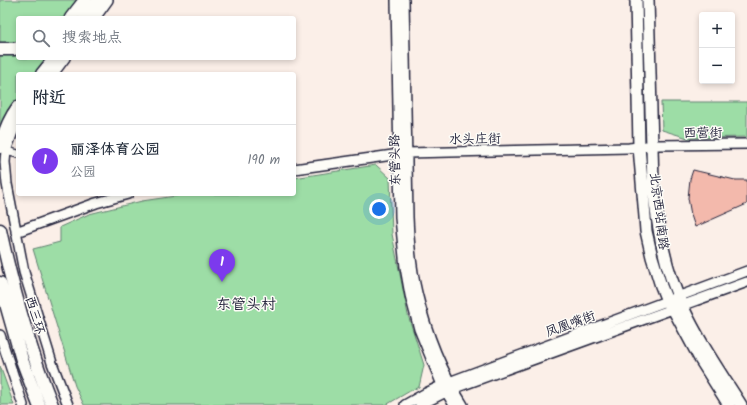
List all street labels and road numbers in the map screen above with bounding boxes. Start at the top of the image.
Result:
street label: 西营街 [683,123,723,144]
street label: 水头庄街 [449,129,501,150]
street label: 东管头路 [385,134,406,186]
street label: 北京西站南路 [643,171,674,251]
street label: 西三环 [19,294,50,337]
street label: 凤凰嘴街 [542,306,599,343]

